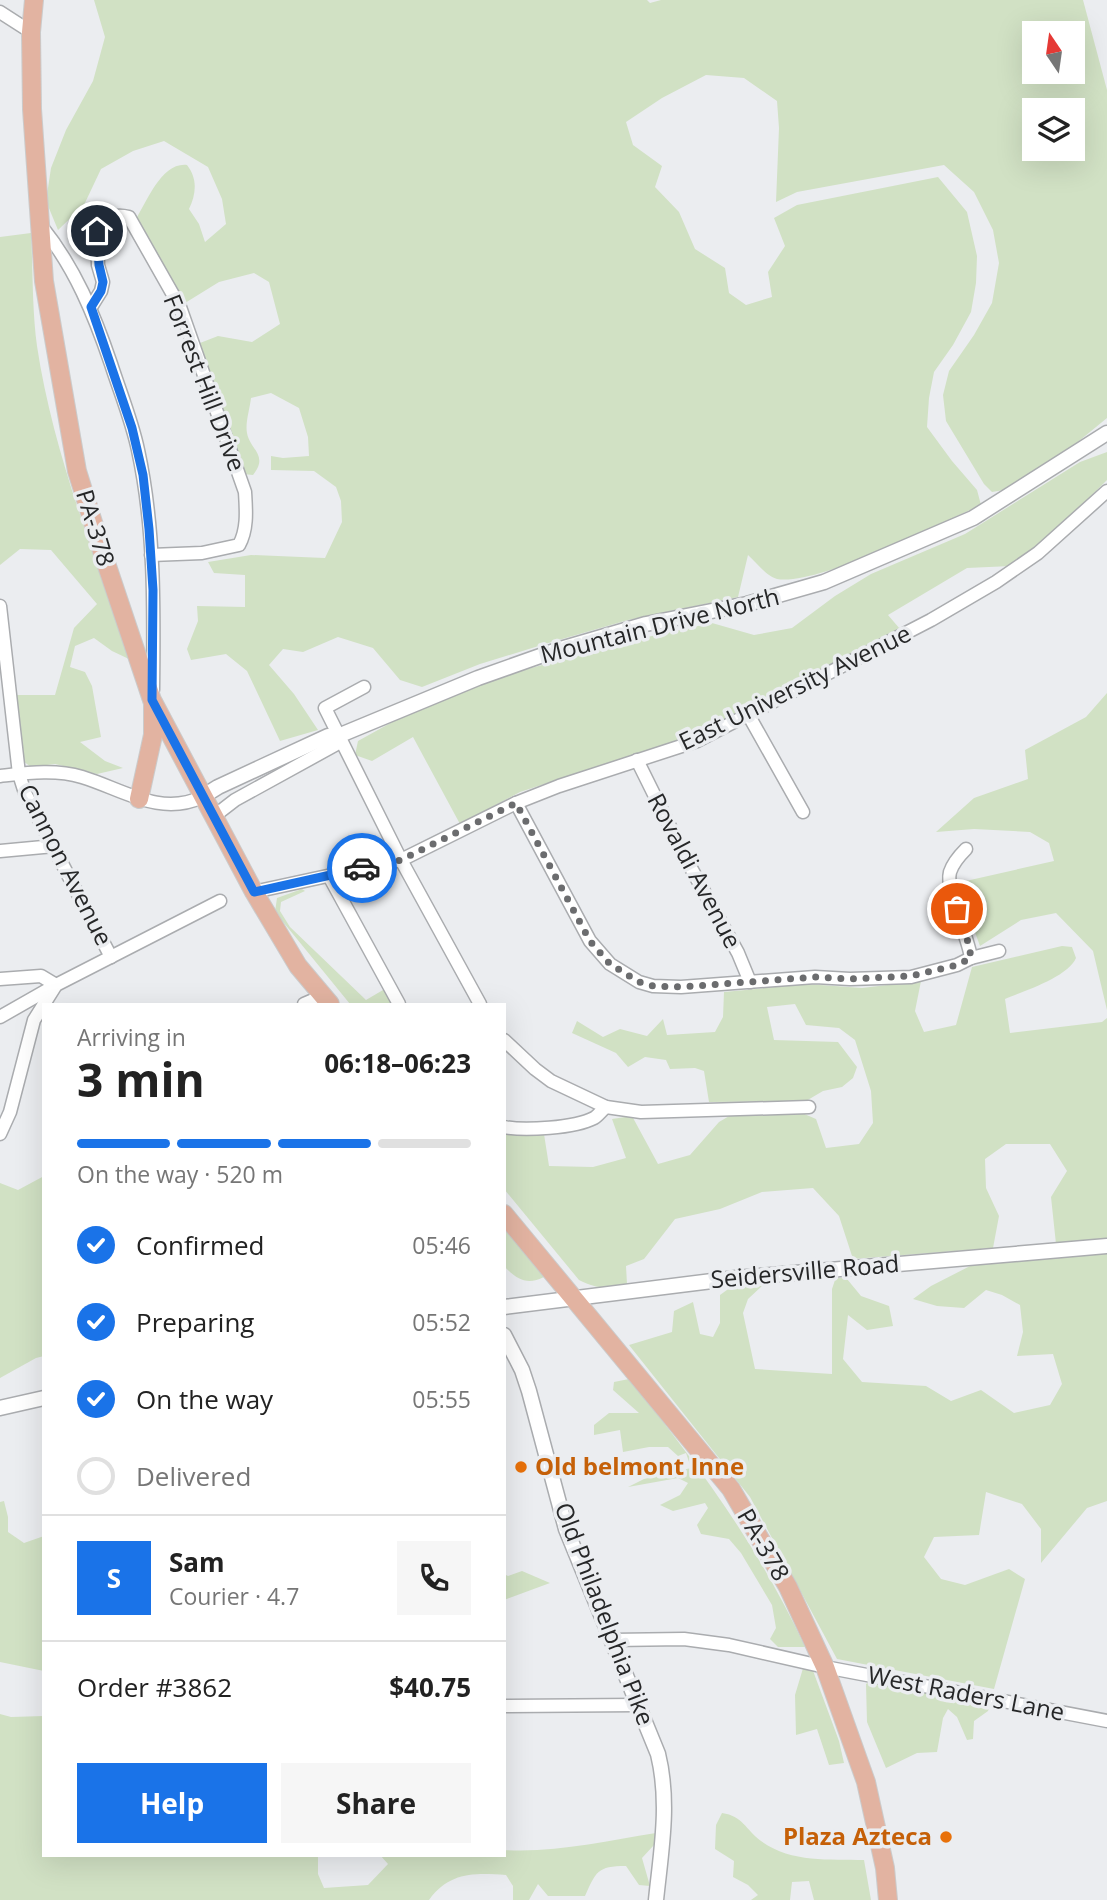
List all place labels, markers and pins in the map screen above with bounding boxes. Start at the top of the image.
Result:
pin [67,201,127,261]
pin [927,879,987,939]
place label: Old belmont Inne [535,1449,744,1482]
marker: Old belmont Inne [513,1459,529,1475]
place label: Plaza Azteca [783,1819,932,1852]
marker: Plaza Azteca [938,1829,954,1845]

